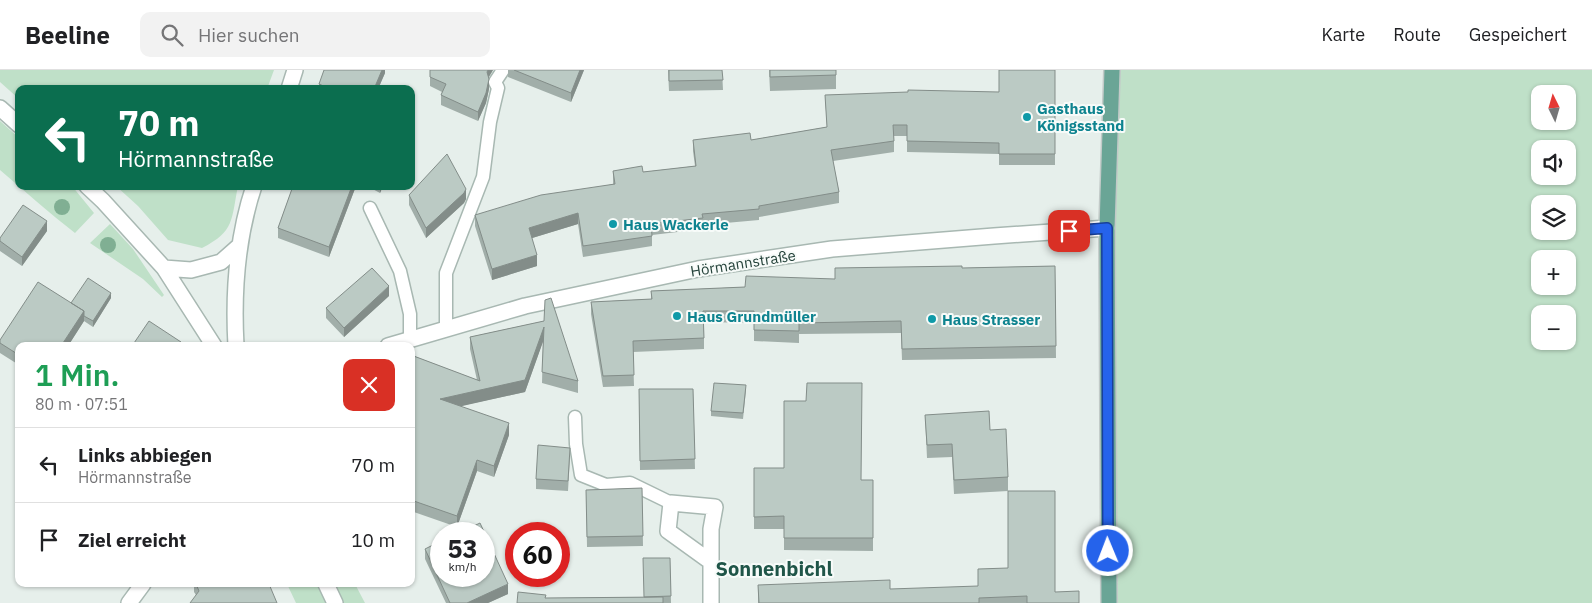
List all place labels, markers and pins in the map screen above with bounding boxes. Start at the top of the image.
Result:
place label: Gasthaus Königsstand [1037,99,1124,135]
marker: Gasthaus Königsstand [1021,111,1033,123]
pin [1048,210,1090,252]
place label: Haus Wackerle [623,215,729,234]
marker: Haus Wackerle [607,218,619,230]
place label: Haus Grundmüller [687,307,816,326]
marker: Haus Grundmüller [671,310,683,322]
place label: Haus Strasser [942,310,1040,329]
marker: Haus Strasser [926,313,938,325]

